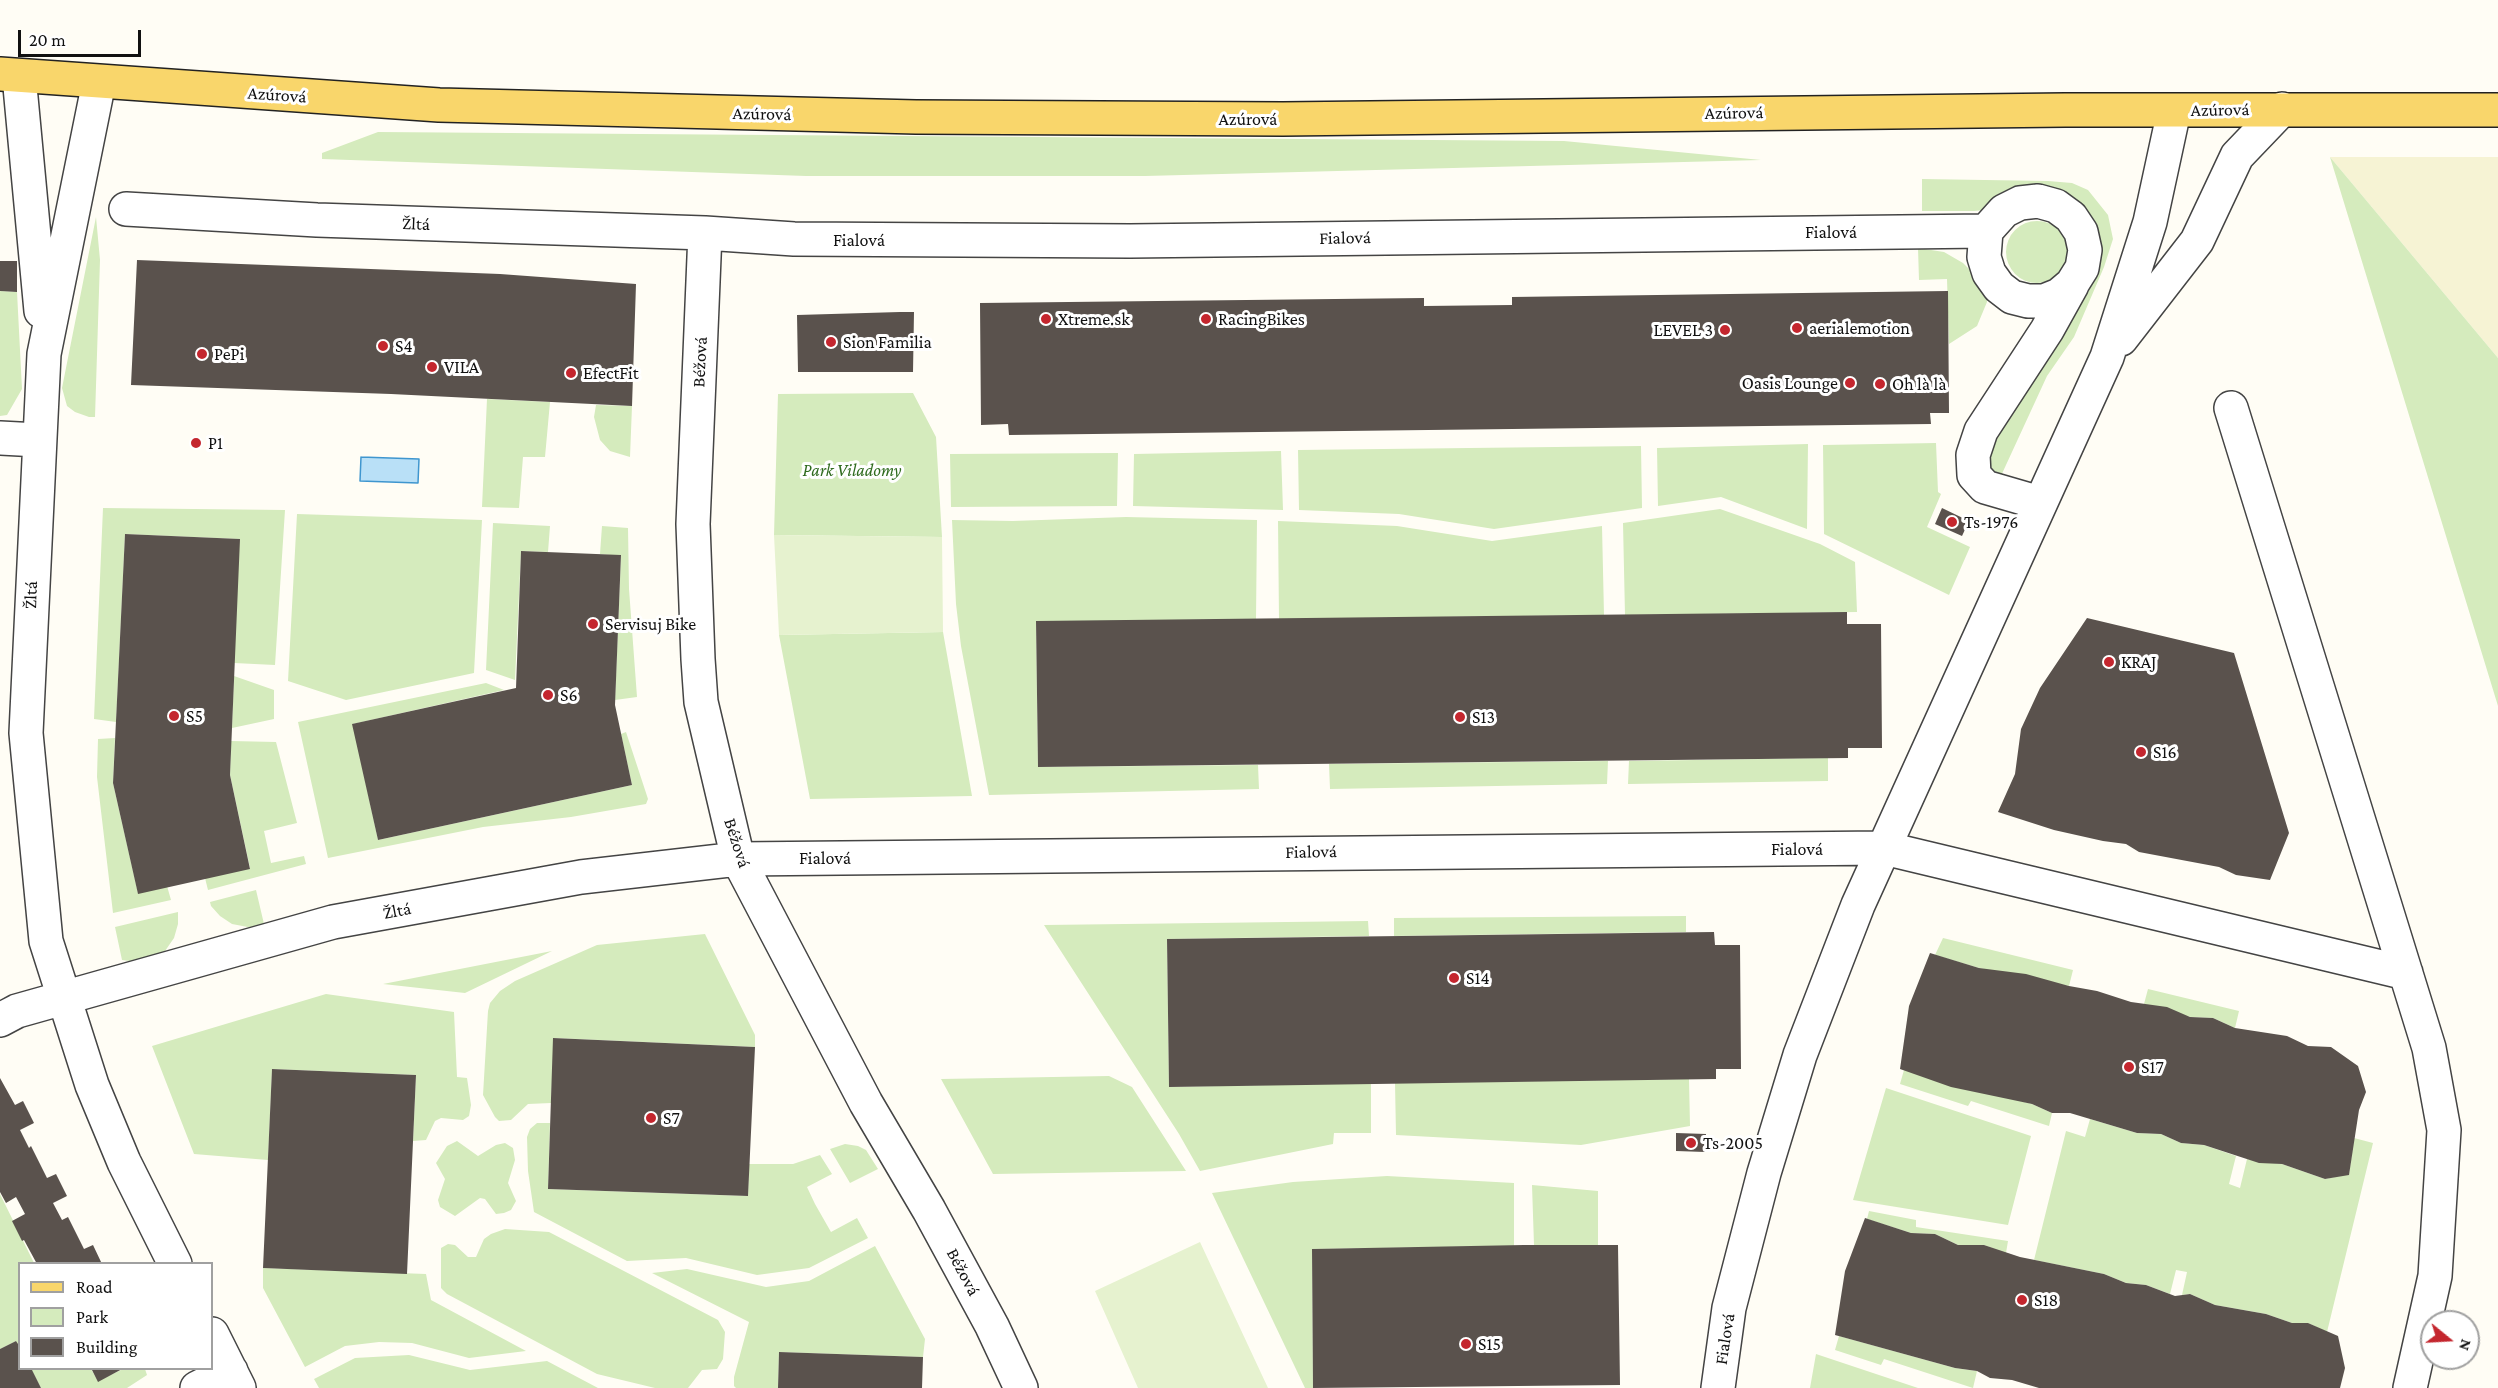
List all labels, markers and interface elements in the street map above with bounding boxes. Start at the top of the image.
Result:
scale bar [21,18,144,56]
text: 20 m [29,30,66,50]
street label: Azúrová [247,82,307,108]
street label: Azúrová [2190,99,2250,121]
street label: Azúrová [1704,102,1764,124]
street label: Azúrová [732,103,792,125]
street label: Azúrová [1219,108,1277,130]
street label: Žltá [401,213,431,235]
street label: Fialová [1805,221,1857,243]
street label: Fialová [1319,227,1371,249]
street label: Fialová [833,229,885,251]
place label: Xtreme.sk [1058,308,1130,330]
place label: RacingBikes [1218,308,1305,330]
marker: Xtreme.sk [1039,312,1053,326]
marker: RacingBikes [1199,312,1213,326]
place label: aerialemotion [1809,317,1910,339]
place label: LEVEL 3 [1654,319,1713,341]
marker: aerialemotion [1790,321,1804,335]
marker: LEVEL 3 [1718,323,1732,337]
place label: Sion Familia [843,331,932,353]
place label: S4 [395,335,413,357]
marker: Sion Familia [824,335,838,349]
street label: Béžová [688,336,712,388]
marker: S4 [376,339,390,353]
place label: PePi [214,343,244,365]
marker: PePi [195,347,209,361]
place label: VILA [444,356,479,378]
marker: VILA [425,360,439,374]
place label: EfectFit [583,362,639,384]
marker: EfectFit [564,366,578,380]
place label: Oasis Lounge [1742,372,1838,394]
place label: Oh là là [1892,373,1947,395]
marker: Oasis Lounge [1843,376,1857,390]
marker: Oh là là [1873,377,1887,391]
place label: P1 [208,432,223,454]
marker: P1 [189,436,203,450]
park label: Park Viladomy [802,459,902,481]
place label: Ts-1976 [1964,511,2018,533]
marker: Ts-1976 [1945,515,1959,529]
street label: Žltá [20,580,42,610]
place label: Servisuj Bike [605,613,696,635]
marker: Servisuj Bike [586,617,600,631]
place label: KRAJ [2121,651,2156,673]
marker: KRAJ [2102,655,2116,669]
place label: S6 [560,684,578,706]
marker: S6 [541,688,555,702]
place label: S5 [186,705,203,727]
place label: S13 [1472,706,1495,728]
marker: S5 [167,709,181,723]
marker: S13 [1453,710,1467,724]
place label: S16 [2153,741,2177,763]
marker: S16 [2134,745,2148,759]
street label: Béžová [719,816,755,870]
street label: Fialová [1771,838,1823,860]
street label: Fialová [1285,841,1337,863]
street label: Fialová [799,847,851,869]
street label: Žltá [381,898,413,924]
place label: S14 [1466,967,1490,989]
marker: S14 [1447,971,1461,985]
place label: S17 [2141,1056,2164,1078]
marker: S17 [2122,1060,2136,1074]
place label: S7 [663,1107,680,1129]
marker: S7 [644,1111,658,1125]
place label: Ts-2005 [1703,1132,1763,1154]
marker: Ts-2005 [1684,1136,1698,1150]
street label: Béžová [942,1245,984,1299]
legend [18,1262,213,1370]
text: Road [76,1277,113,1297]
place label: S18 [2034,1289,2058,1311]
marker: S18 [2015,1293,2029,1307]
text: Park [76,1307,108,1327]
north arrow [2420,1310,2480,1370]
street label: Fialová [1710,1312,1740,1366]
place label: S15 [1478,1333,1501,1355]
text: Building [76,1337,137,1357]
marker: S15 [1459,1337,1473,1351]
text: N [2456,1337,2475,1353]

